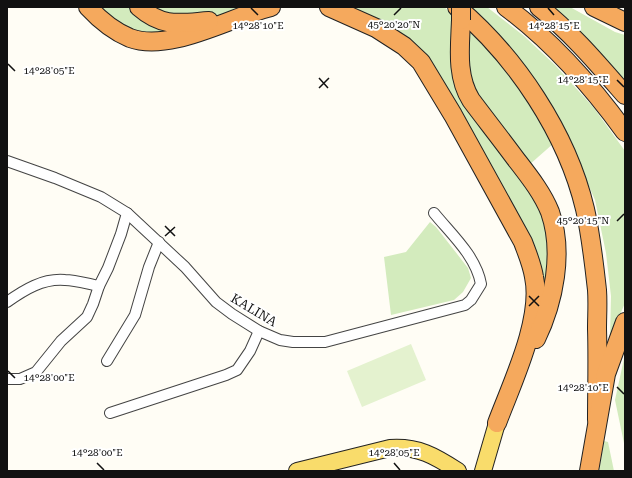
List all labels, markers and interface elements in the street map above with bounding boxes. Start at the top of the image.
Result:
text: 45°20'20"N [368,19,420,30]
text: 14°28'10"E [232,20,284,31]
text: 14°28'15"E [528,20,580,31]
text: 14°28'05"E [23,65,75,76]
text: 14°28'15"E [557,74,609,85]
text: 45°20'15"N [557,215,609,226]
street label: KALINA [228,290,280,330]
text: 14°28'00"E [23,372,75,383]
text: 14°28'10"E [557,382,609,393]
text: 14°28'00"E [71,447,123,458]
text: 14°28'05"E [368,447,420,458]

